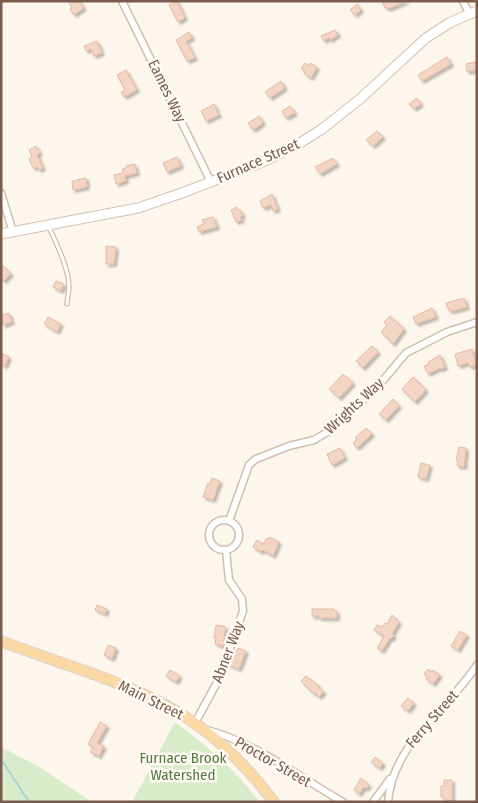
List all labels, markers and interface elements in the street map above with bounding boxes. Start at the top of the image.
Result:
street label: Eames Way [144,57,190,126]
street label: Furnace Street [214,135,302,187]
street label: Wrights Way [321,374,388,438]
street label: Abner Way [208,618,248,685]
street label: Main Street [116,677,187,723]
street label: Ferry Street [402,686,462,752]
street label: Proctor Street [232,733,314,791]
park label: Furnace Brook Watershed [139,749,227,784]

